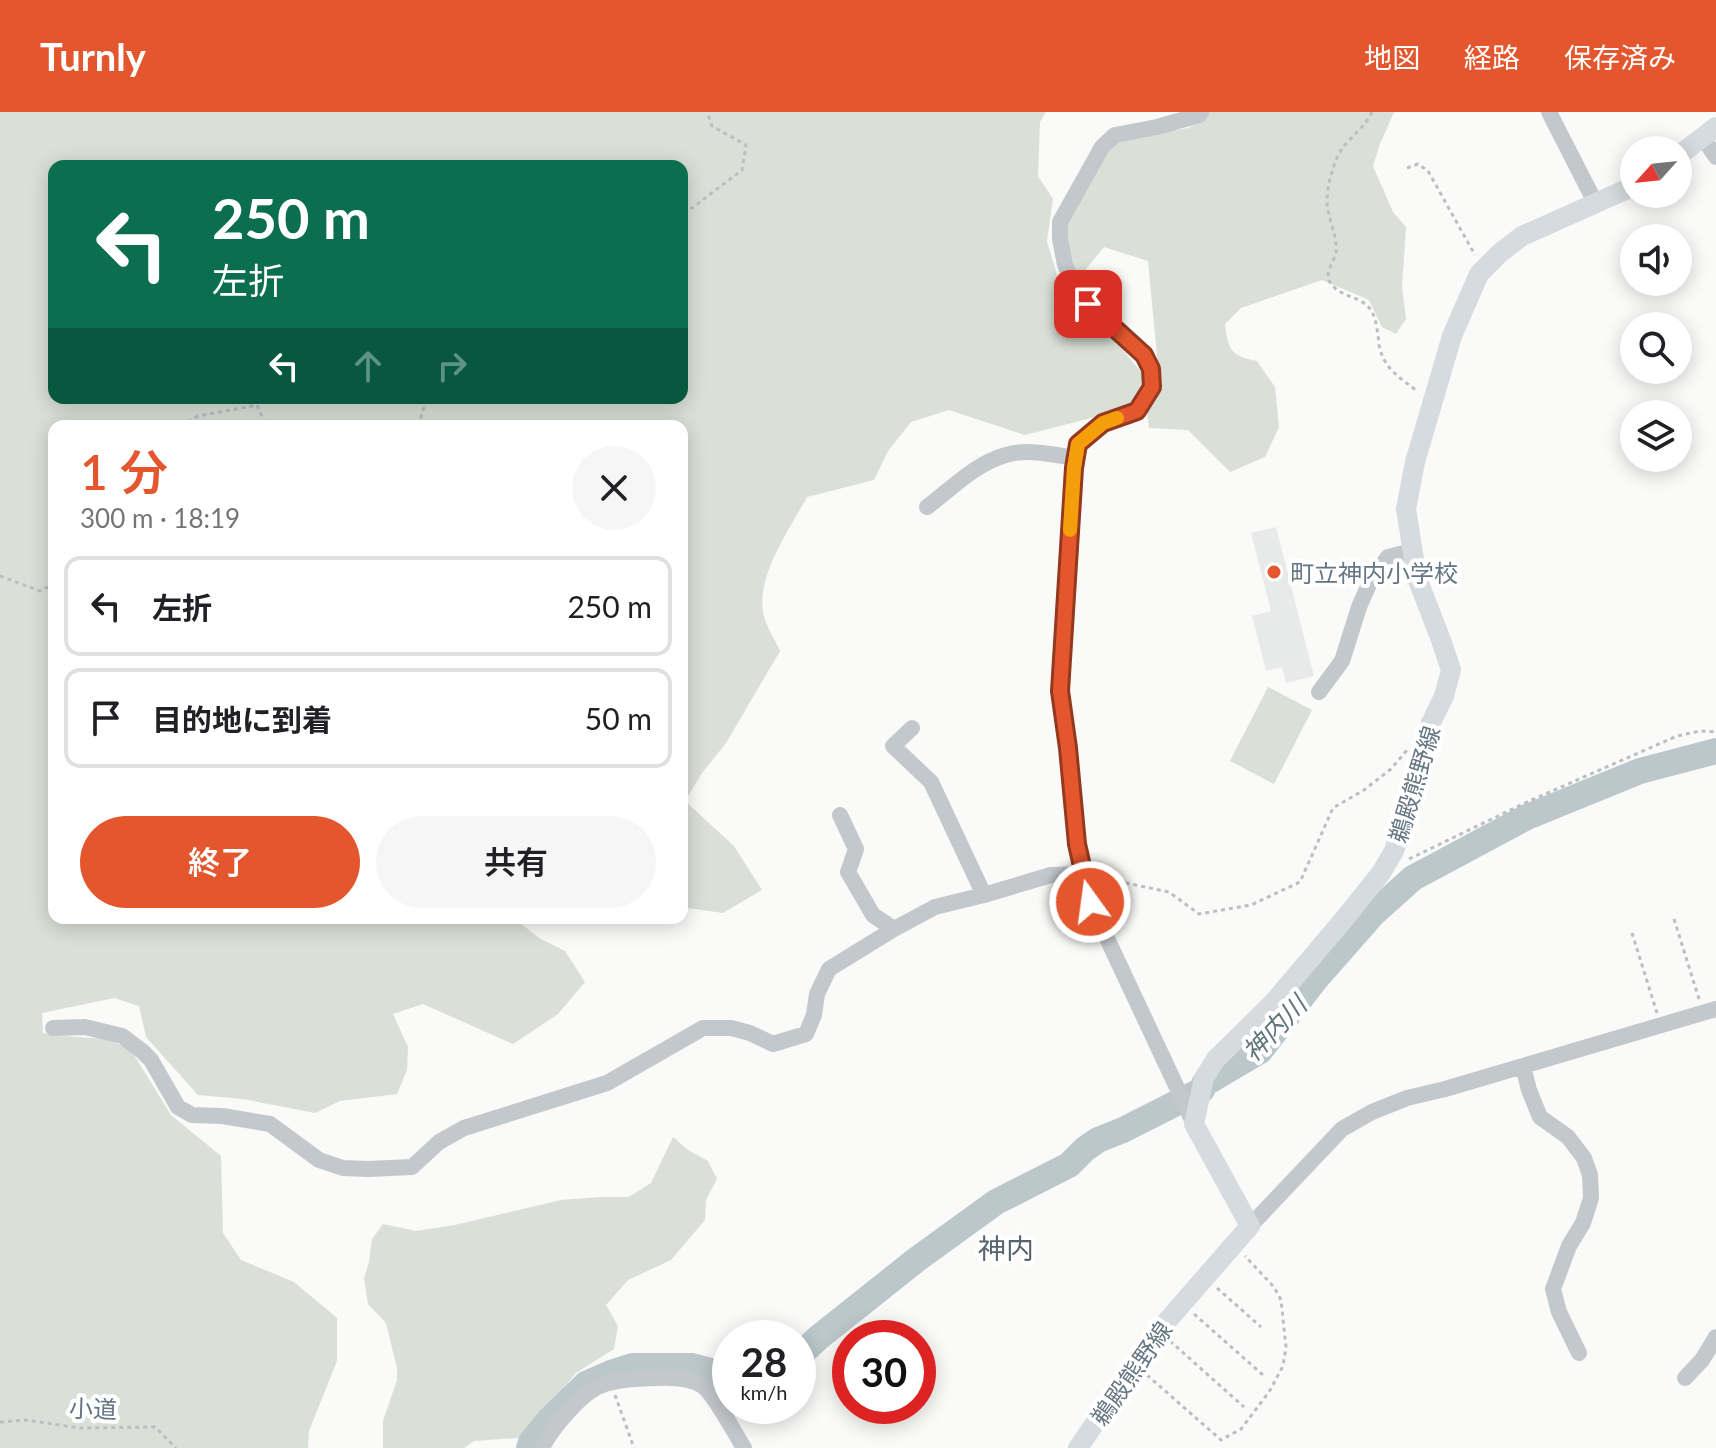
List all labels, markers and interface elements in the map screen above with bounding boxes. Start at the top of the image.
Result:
text: Turnly [40,33,146,79]
text: 地図 [1364,40,1420,74]
text: 経路 [1464,40,1520,74]
text: 保存済み [1564,40,1676,74]
north arrow [1620,136,1692,208]
map controls [1620,136,1692,472]
text: 250 m [212,184,370,251]
icon: left [80,192,184,296]
button: sound [1620,224,1692,296]
text: 左折 [212,258,284,302]
pin [1054,270,1122,338]
icon: arrive [1066,282,1110,326]
button: search [1620,312,1692,384]
icon: left [262,344,306,388]
icon: ahead [346,344,390,388]
icon: right [430,344,474,388]
button: layers [1620,400,1692,472]
text: 1 分 [80,443,168,500]
button: close [572,446,656,530]
text: 300 m · 18:19 [80,502,240,534]
place label: 町立神内小学校 [1290,558,1458,587]
marker: 町立神内小学校 [1265,563,1283,581]
icon: left [84,584,128,628]
text: 250 m [567,588,652,624]
text: 左折 [152,589,212,625]
icon: arrive [84,696,128,740]
text: 50 m [585,700,652,736]
text: 目的地に到着 [152,701,332,737]
street label: 鵜殿熊野線 [1383,722,1445,846]
button: 終了 [80,816,360,908]
button: 共有 [376,816,656,908]
position arrow [1048,860,1132,944]
water label: 神内川 [1235,987,1315,1067]
district label: 神内 [978,1231,1034,1265]
street label: 鵜殿熊野線 [1085,1316,1177,1430]
speed limit sign: 30 [832,1320,936,1424]
text: 28 [741,1338,787,1386]
text: km/h [741,1380,787,1404]
street label: 小道 [69,1393,117,1423]

